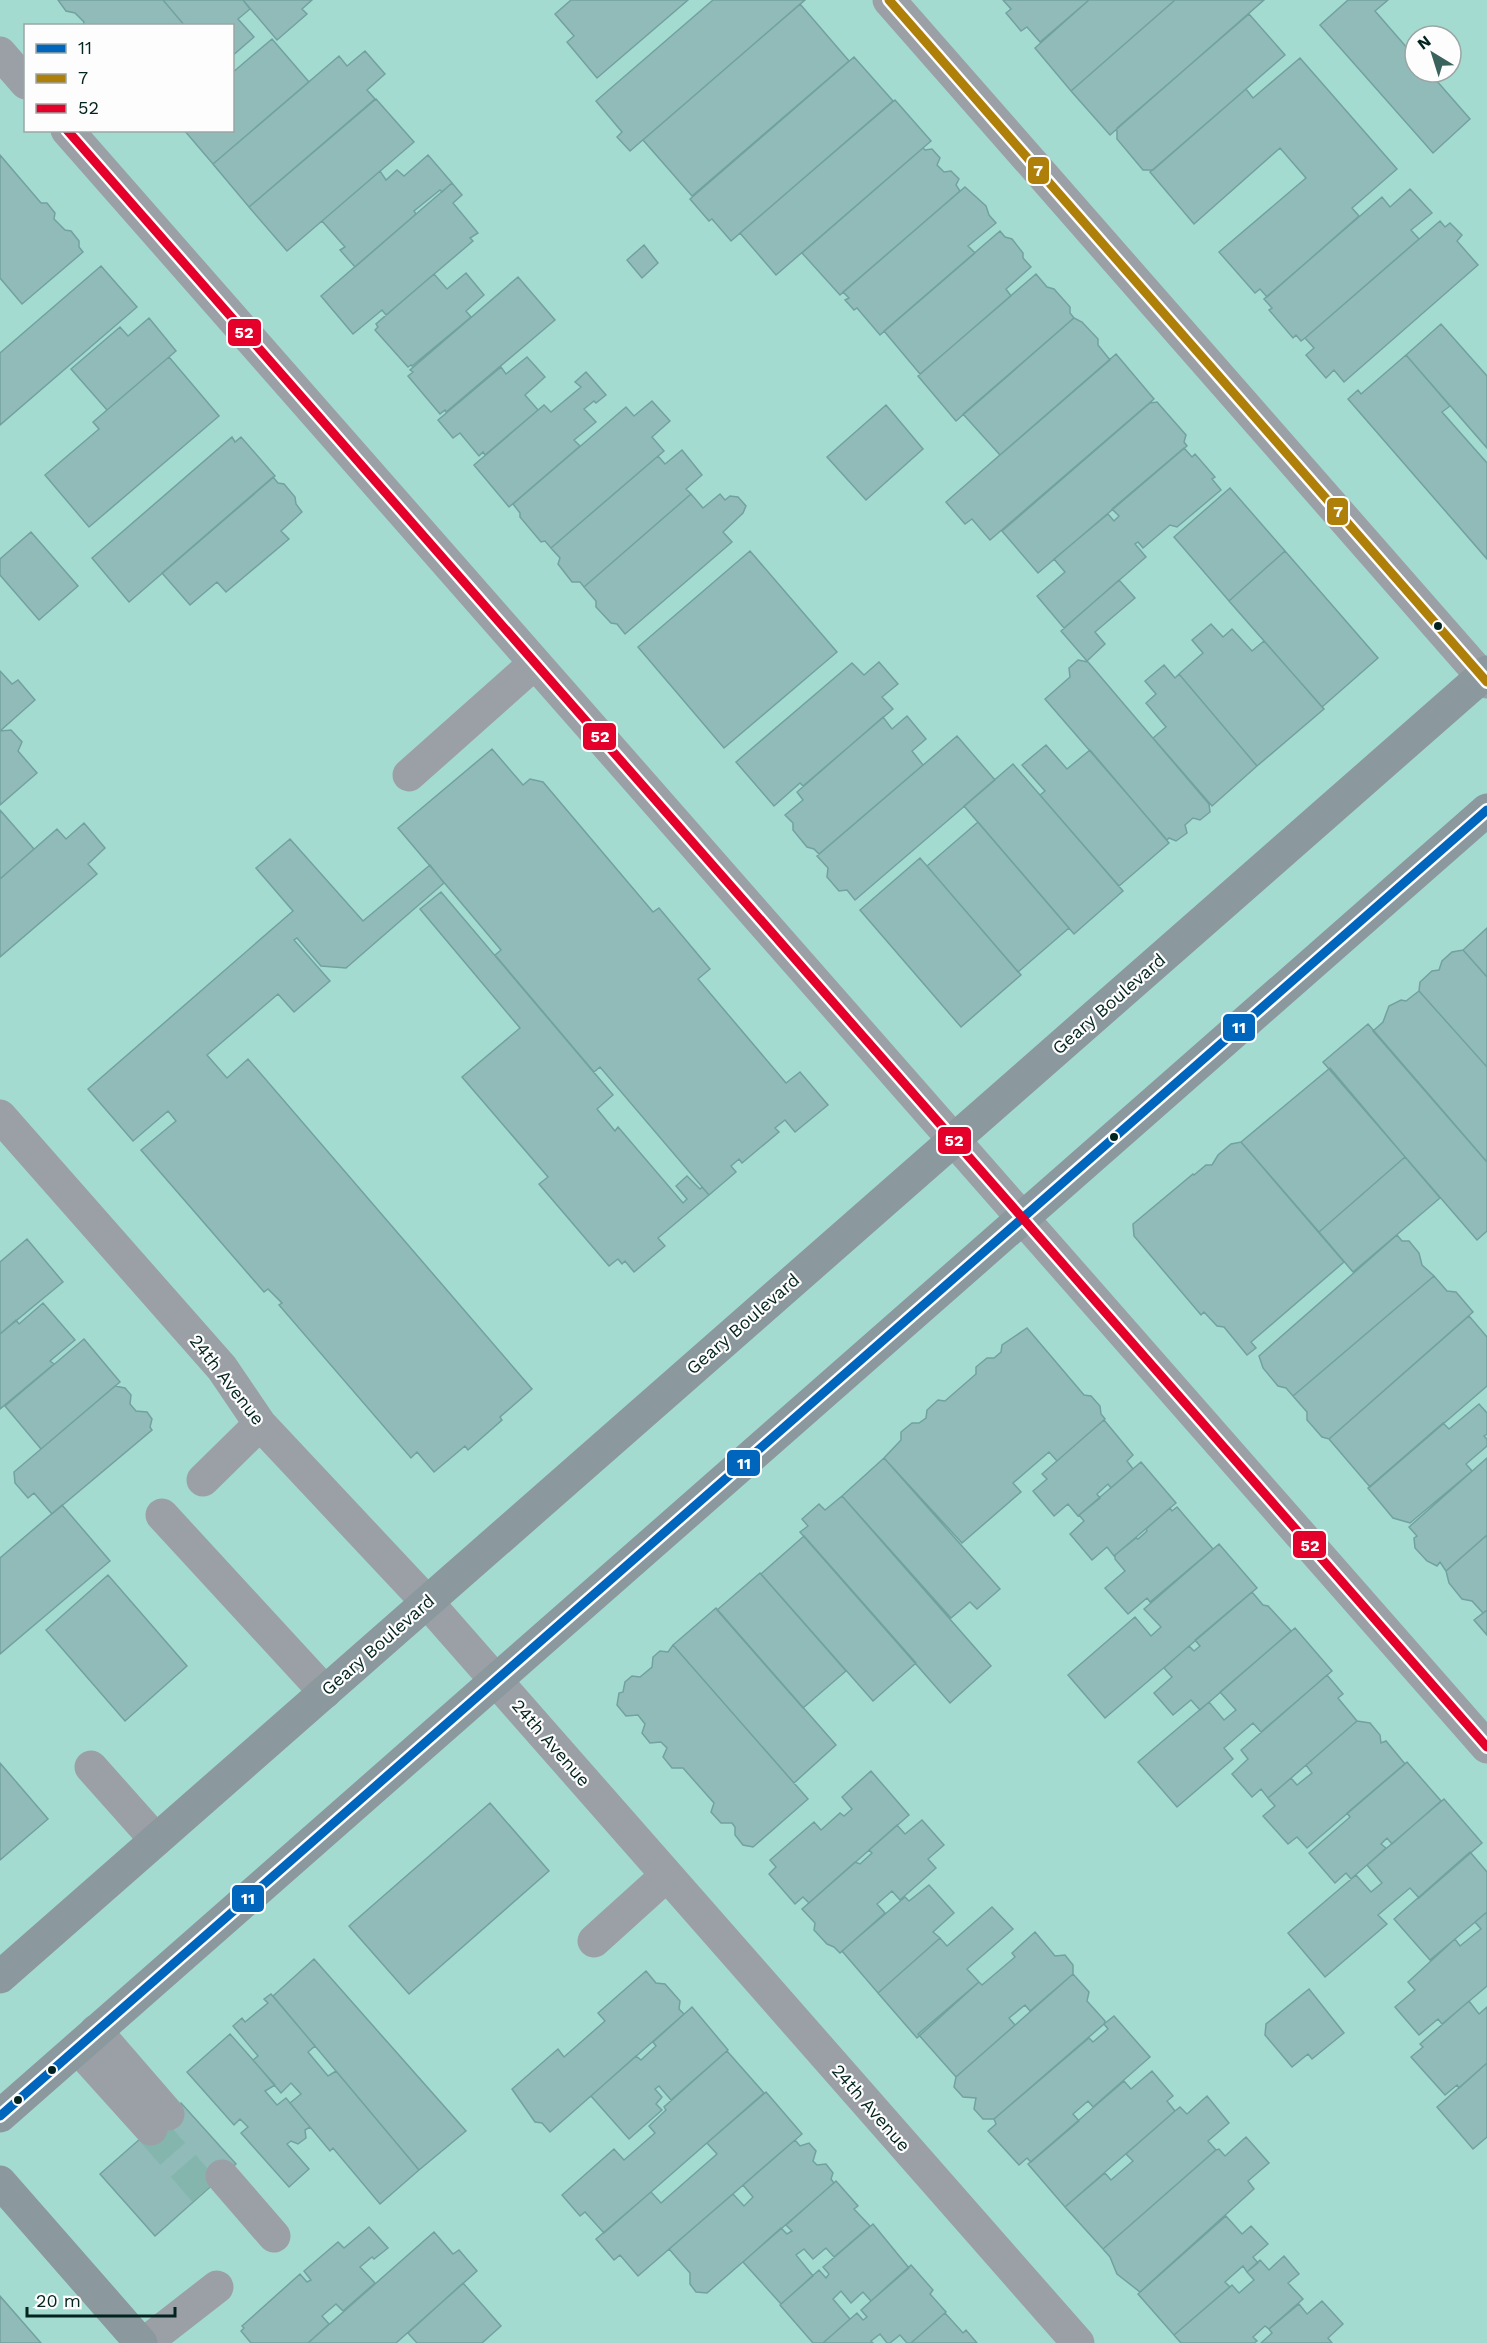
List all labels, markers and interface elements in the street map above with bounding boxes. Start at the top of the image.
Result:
legend [24,24,234,132]
north arrow [1403,24,1463,84]
text: N [1414,31,1435,54]
text: 11 [78,37,92,58]
text: 7 [78,67,88,88]
text: 52 [78,97,99,118]
line badge: 7 [1027,156,1050,185]
text: 7 [1033,161,1043,180]
line badge: 52 [227,318,262,347]
text: 52 [235,323,253,342]
line badge: 7 [1326,497,1349,526]
text: 7 [1333,502,1343,521]
unlabelled marker [1432,620,1444,632]
line badge: 52 [582,722,617,751]
text: 52 [591,727,609,746]
street label: Geary Boulevard [1048,949,1169,1058]
line badge: 11 [1222,1013,1256,1042]
text: 11 [1232,1018,1246,1037]
line badge: 52 [937,1126,972,1155]
text: 52 [945,1131,963,1150]
unlabelled marker [1108,1131,1120,1143]
street label: Geary Boulevard [682,1269,803,1378]
street label: 24th Avenue [186,1330,269,1429]
line badge: 11 [726,1449,761,1477]
text: 11 [737,1454,751,1473]
line badge: 52 [1292,1530,1327,1559]
text: 52 [1301,1536,1319,1555]
street label: Geary Boulevard [317,1590,438,1699]
street label: 24th Avenue [508,1695,595,1791]
line badge: 11 [231,1884,265,1913]
text: 11 [241,1889,255,1908]
street label: 24th Avenue [828,2060,915,2156]
unlabelled marker [46,2064,58,2076]
unlabelled marker [12,2094,24,2106]
scale bar [27,2280,176,2318]
text: 20 m [36,2290,81,2311]

